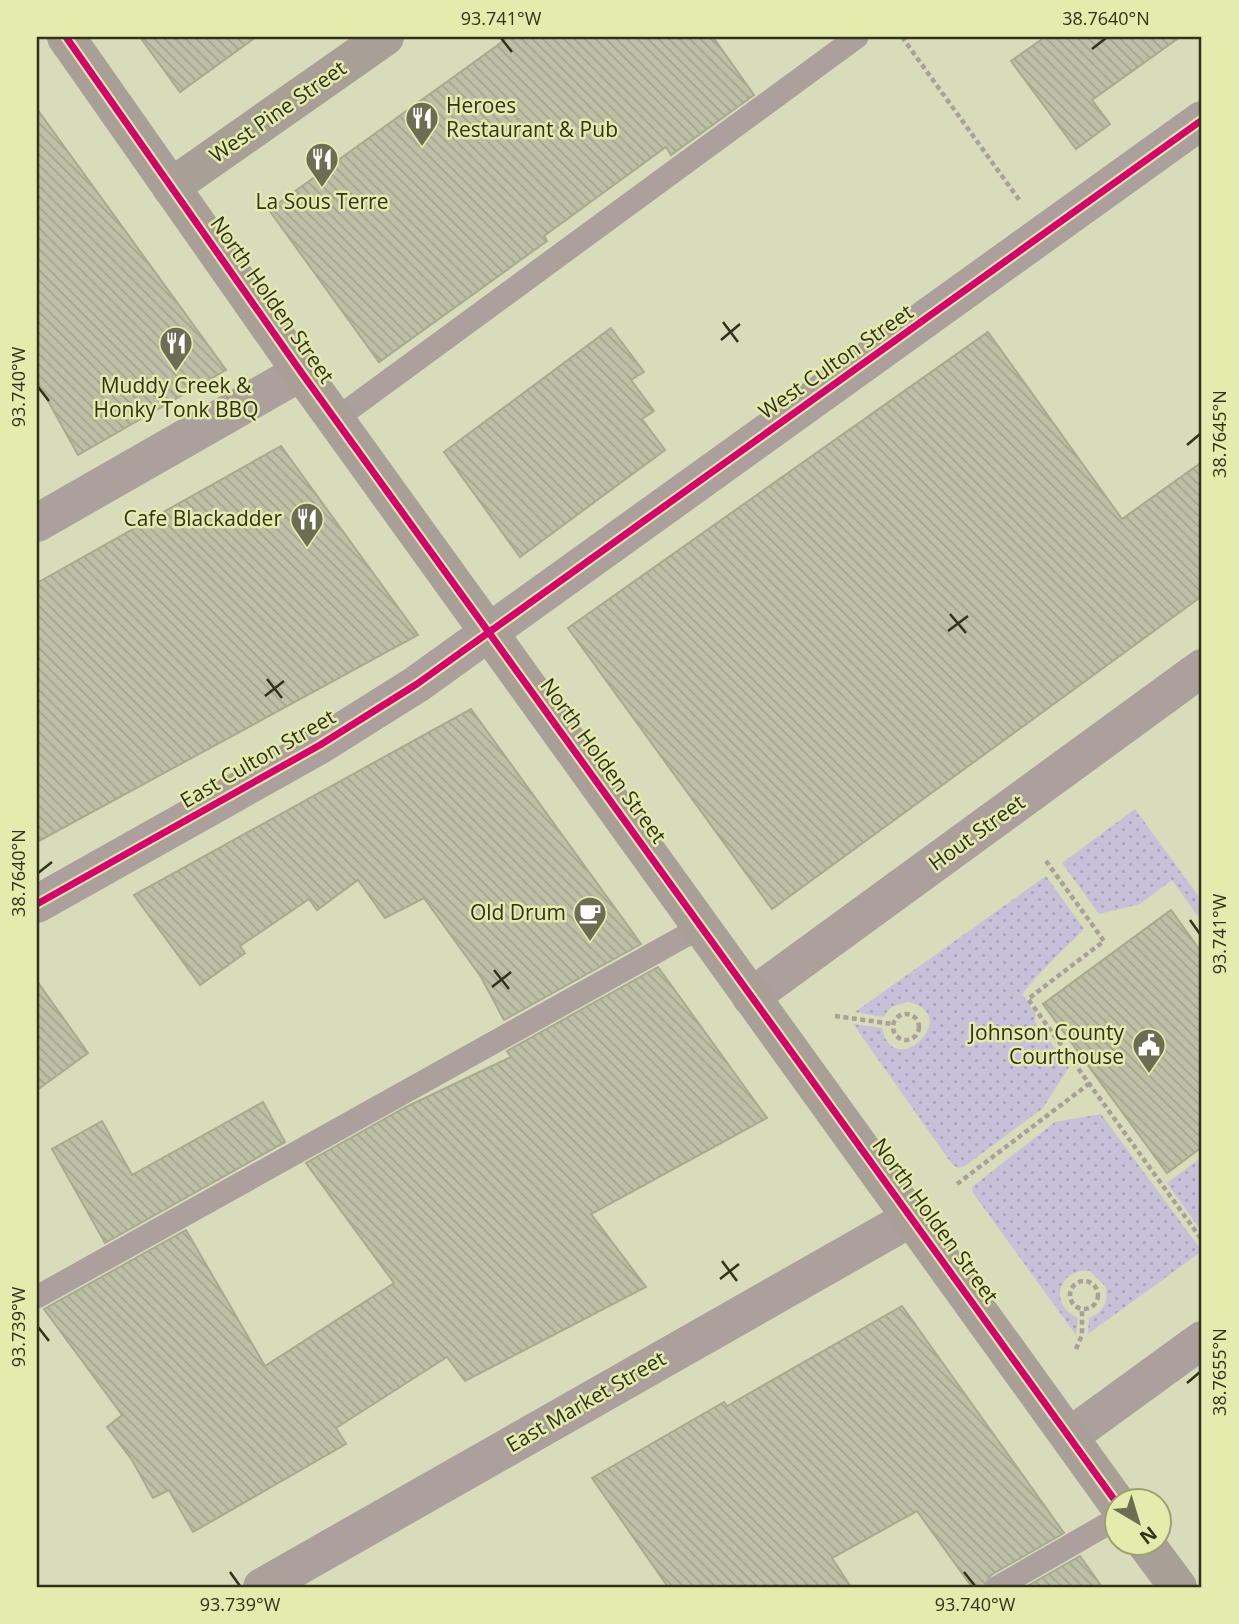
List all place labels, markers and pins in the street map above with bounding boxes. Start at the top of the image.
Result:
place label: Heroes Restaurant & Pub [446,91,618,143]
restaurant icon: Heroes Restaurant & Pub [403,99,441,148]
restaurant icon: La Sous Terre [303,140,341,189]
place label: La Sous Terre [256,187,388,215]
restaurant icon: Muddy Creek & Honky Tonk BBQ [157,324,195,373]
place label: Muddy Creek & Honky Tonk BBQ [93,371,259,423]
restaurant icon: Cafe Blackadder [288,500,326,549]
place label: Cafe Blackadder [123,504,282,532]
cafe icon: Old Drum [571,894,609,943]
place label: Old Drum [470,898,566,926]
place label: Johnson County Courthouse [967,1018,1124,1070]
public building icon: Johnson County Courthouse [1130,1026,1168,1075]

